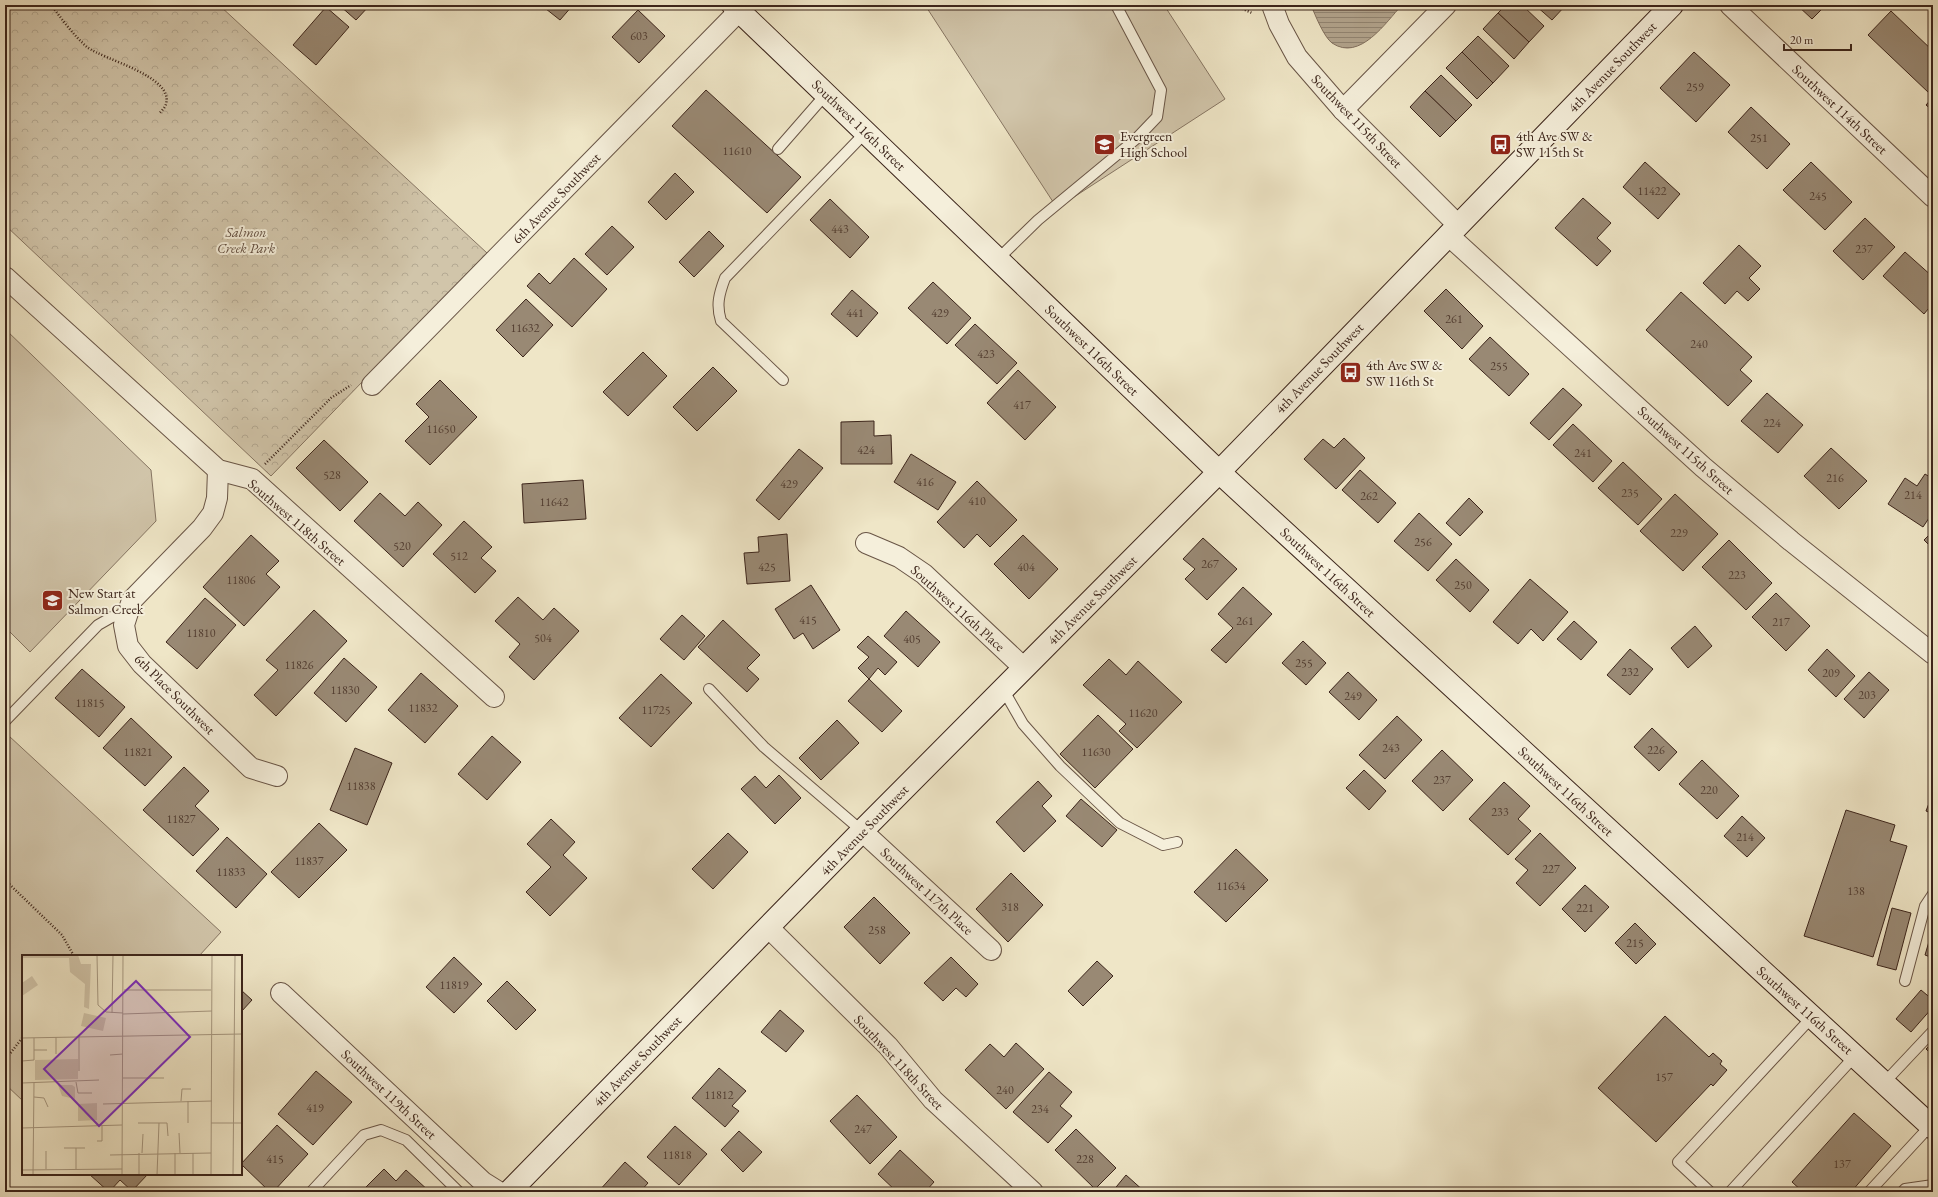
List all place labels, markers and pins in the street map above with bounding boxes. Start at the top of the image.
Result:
place label: Evergreen High School [1120,127,1188,161]
place label: 4th Ave SW & SW 115th St [1516,127,1593,161]
school or university icon: Evergreen High School [1092,131,1118,157]
bus stop icon: 4th Ave SW & SW 115th St [1487,131,1513,157]
place label: 4th Ave SW & SW 116th St [1366,356,1443,390]
bus stop icon: 4th Ave SW & SW 116th St [1338,360,1364,386]
place label: New Start at Salmon Creek [68,584,144,618]
school or university icon: New Start at Salmon Creek [40,588,66,614]

